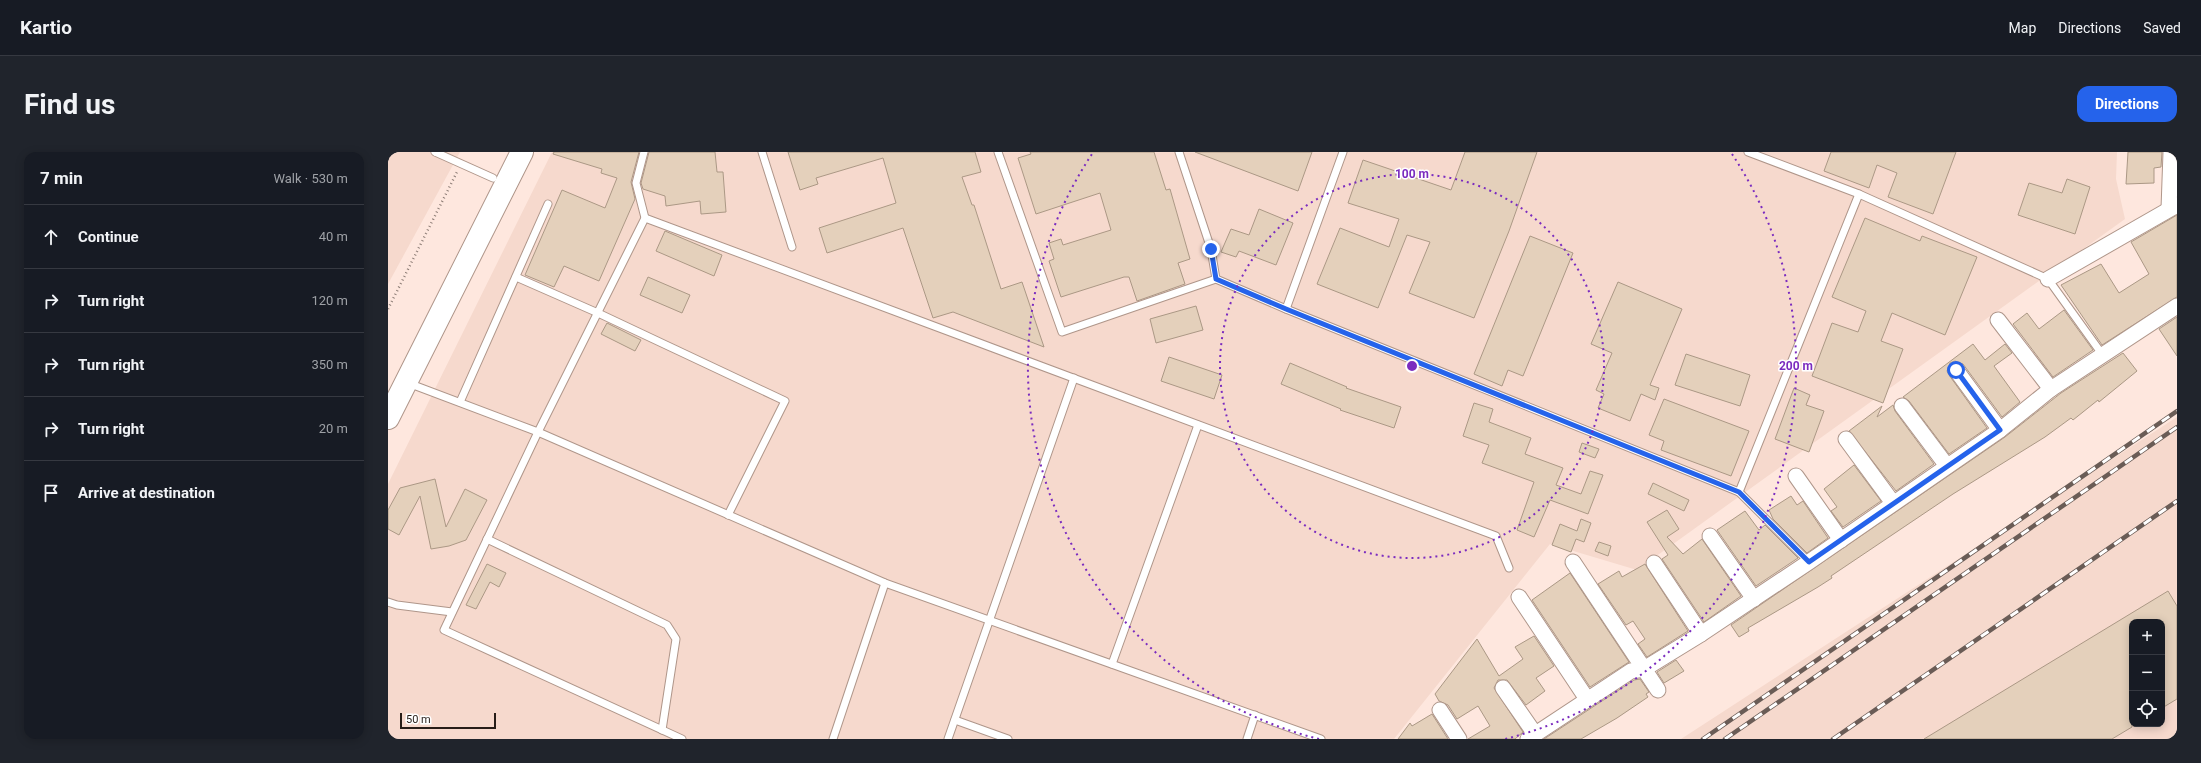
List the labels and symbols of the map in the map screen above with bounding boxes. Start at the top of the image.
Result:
text: 100 m [1395,167,1429,181]
route end [1202,240,1220,258]
centre of rings [1405,359,1419,373]
text: 200 m [1779,359,1813,373]
route start [1947,361,1965,379]
scale bar [400,711,496,730]

